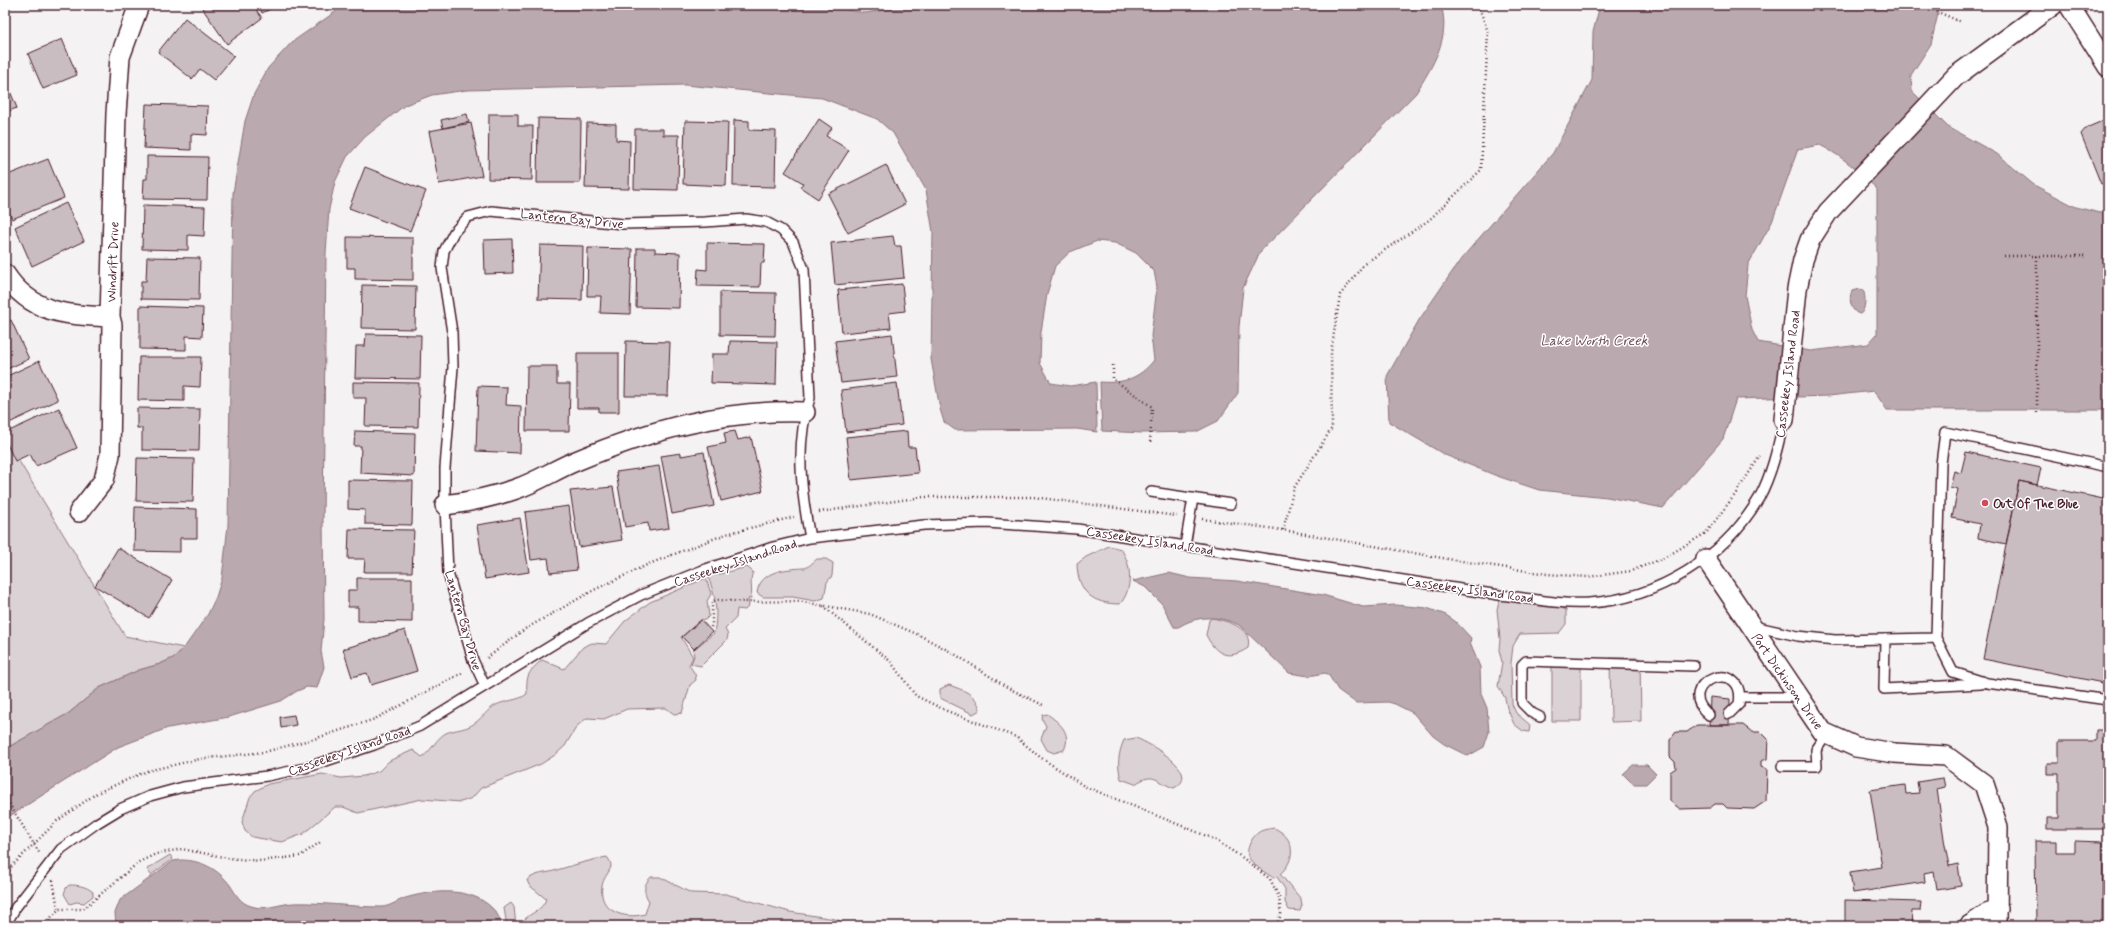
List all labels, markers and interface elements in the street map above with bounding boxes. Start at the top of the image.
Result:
street label: Lantern Bay Drive [519,206,624,233]
street label: Windrift Drive [104,221,123,303]
street label: Casseekey Island Road [1772,309,1805,439]
water label: Lake Worth Creek [1540,332,1648,350]
place label: Out Of The Blue [1993,496,2079,513]
marker: Out Of The Blue [1980,498,1990,508]
street label: Casseekey Island Road [1085,523,1215,560]
street label: Casseekey Island Road [672,535,799,591]
street label: Lantern Bay Drive [440,568,485,673]
street label: Casseekey Island Road [1405,573,1535,608]
street label: Port Dickinson Drive [1747,630,1826,733]
street label: Casseekey Island Road [286,722,413,780]

